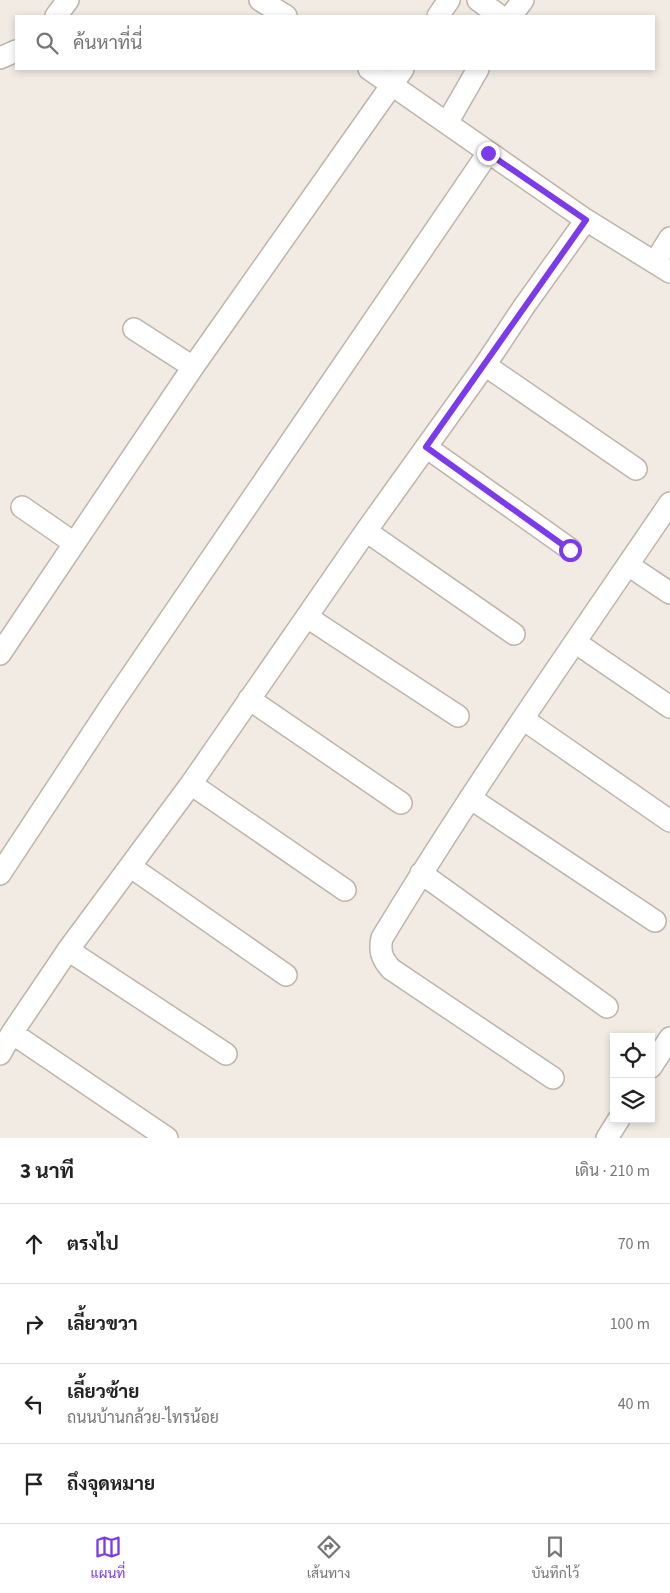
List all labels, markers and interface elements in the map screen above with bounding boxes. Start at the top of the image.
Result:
search box [15,15,655,70]
icon: search [33,29,61,57]
text: ค้นหาที่นี่ [73,30,142,57]
route end [477,142,500,165]
route start [559,539,582,562]
map controls [610,1033,655,1123]
button: locate [610,1033,655,1078]
button: layers [610,1078,655,1123]
text: 3 นาที [20,1156,74,1186]
text: เดิน · 210 m [575,1160,650,1182]
icon: ahead [20,1230,48,1258]
text: ตรงไป [67,1231,119,1258]
text: 70 m [618,1233,650,1255]
icon: right [20,1310,48,1338]
text: เลี้ยวขวา [67,1311,138,1338]
text: 100 m [610,1313,650,1335]
text: เลี้ยวซ้าย [67,1379,139,1406]
icon: left [20,1390,48,1418]
text: 40 m [618,1393,650,1415]
text: ถนนบ้านกล้วย-ไทรน้อย [67,1407,219,1429]
icon: arrive [20,1470,48,1498]
text: ถึงจุดหมาย [67,1471,155,1498]
tab: แผนที่ [91,1533,126,1584]
tab: เส้นทาง [307,1533,350,1584]
tab: บันทึกไว้ [532,1533,579,1584]

